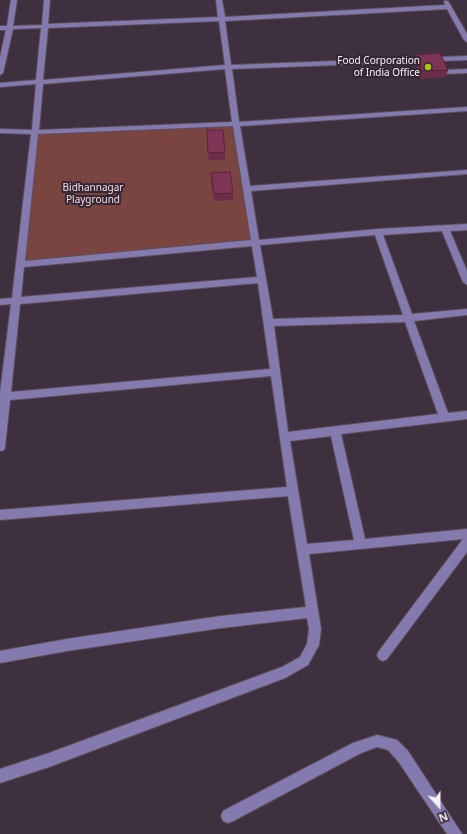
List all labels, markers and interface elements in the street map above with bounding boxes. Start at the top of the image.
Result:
place label: Food Corporation of India Office [337,55,420,78]
marker: Food Corporation of India Office [423,62,433,72]
park label: Bidhannagar Playground [63,182,123,206]
north arrow [419,786,459,826]
text: N [437,809,450,826]

